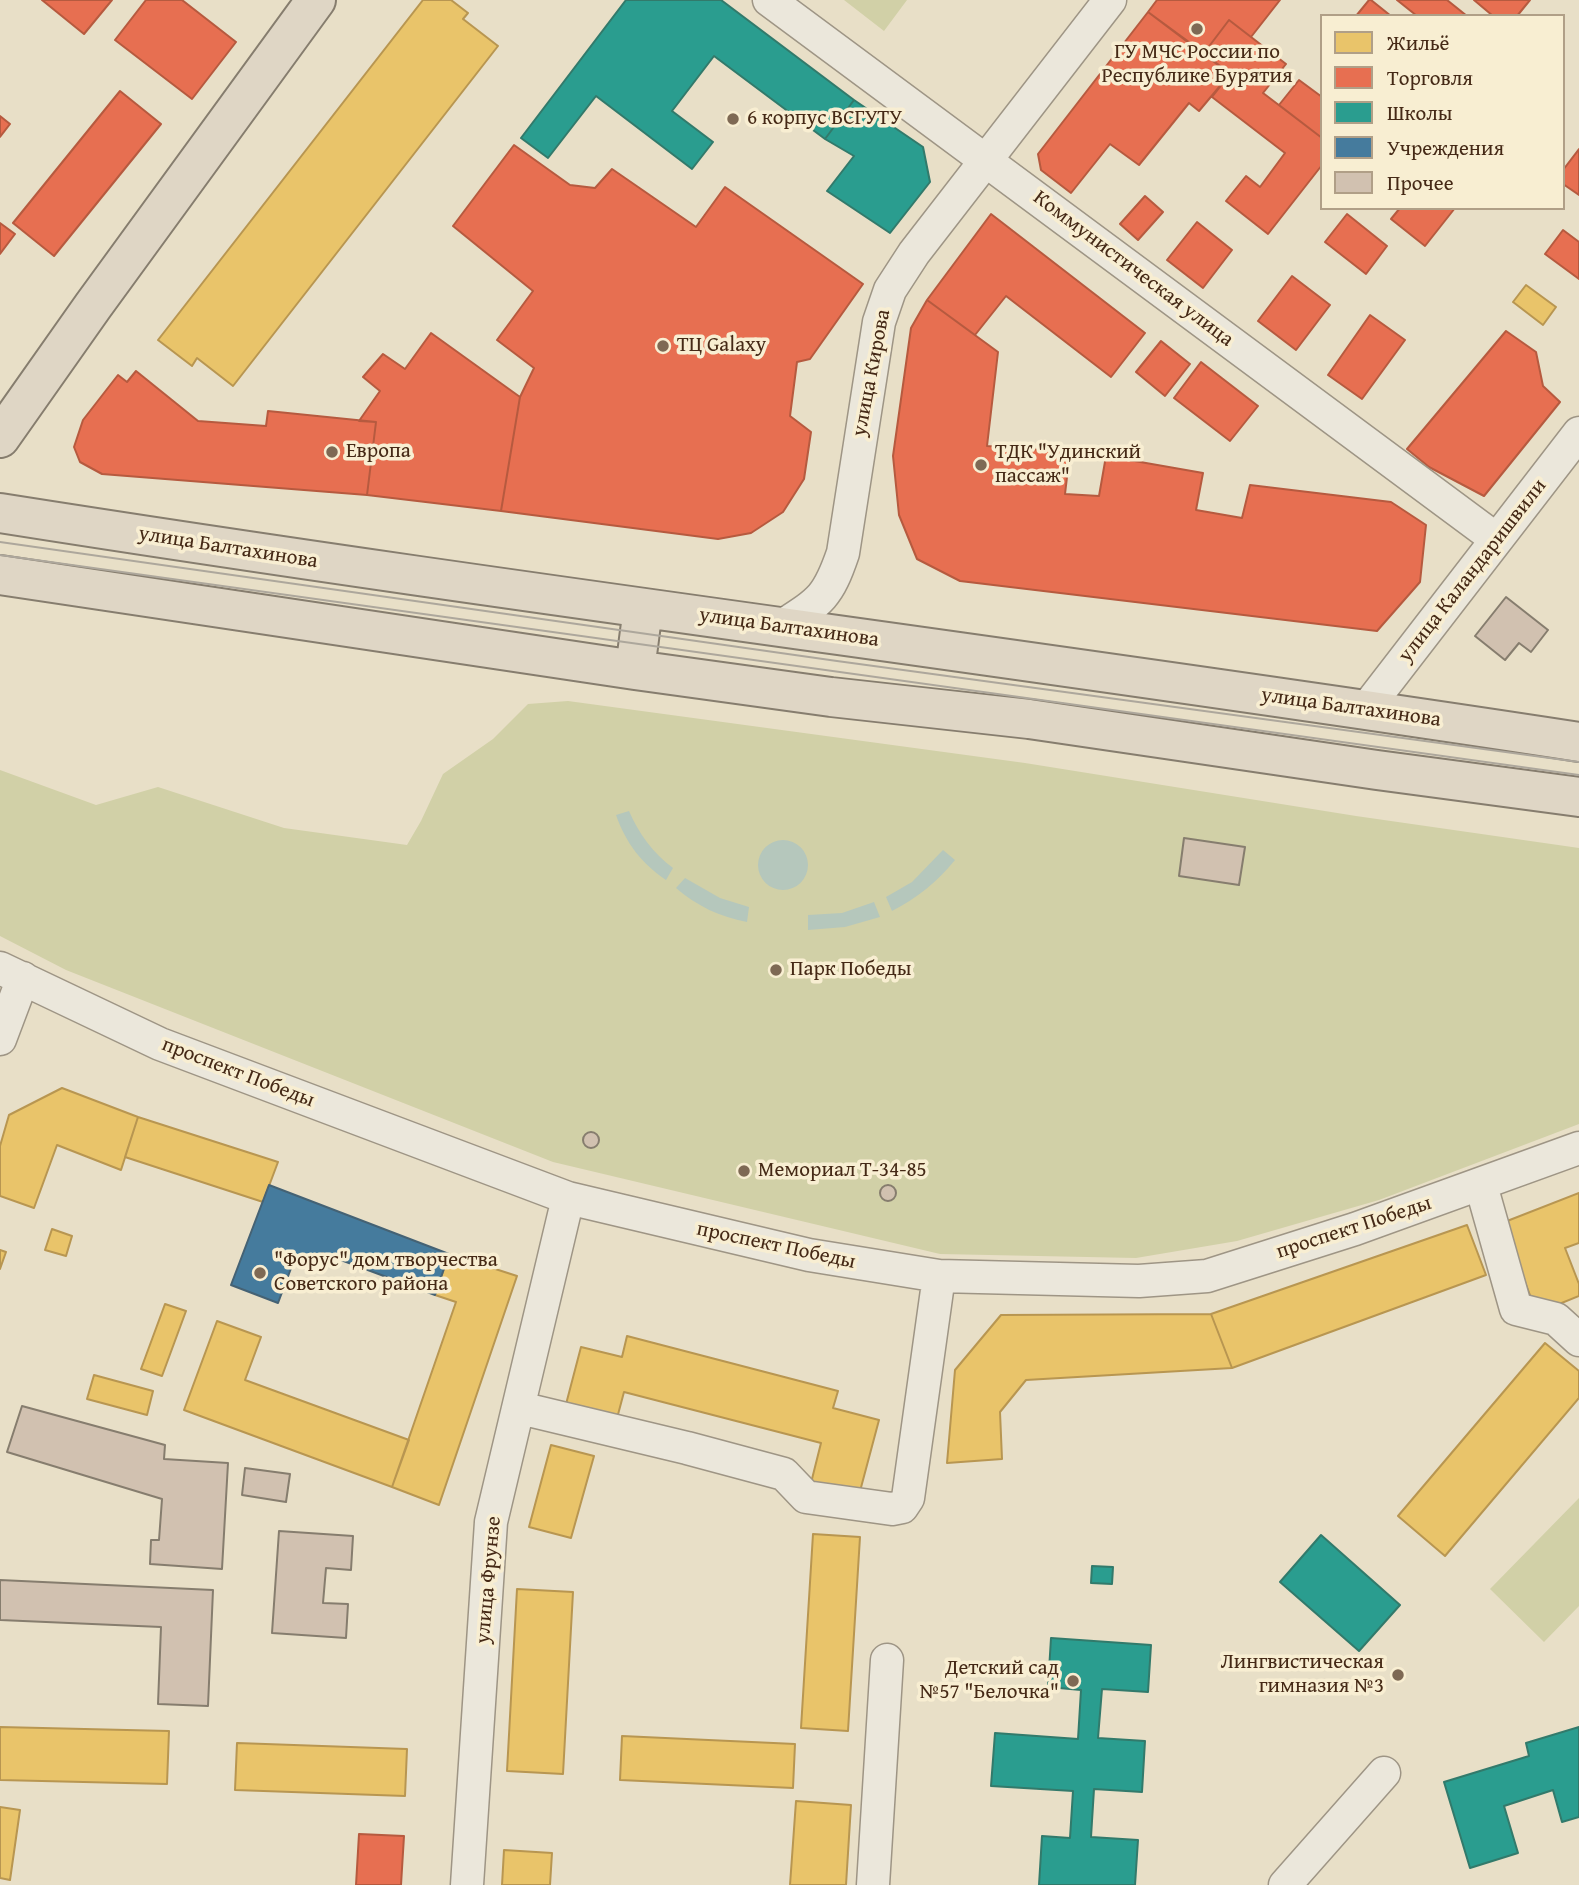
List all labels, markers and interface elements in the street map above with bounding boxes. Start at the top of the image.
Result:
legend [1320,14,1565,210]
marker: ГУ МЧС России по Республике Бурятия [1189,21,1205,37]
text: Жильё [1387,27,1449,58]
place label: ГУ МЧС России по Республике Бурятия [1101,40,1293,90]
text: Торговля [1387,62,1473,93]
text: Школы [1387,97,1453,128]
place label: 6 корпус ВСГУТУ [747,106,902,132]
marker: 6 корпус ВСГУТУ [725,111,741,127]
text: Учреждения [1387,132,1504,163]
text: Прочее [1387,167,1454,198]
street label: Коммунистическая улица [1028,185,1238,353]
street label: улица Кирова [847,307,897,439]
place label: ТЦ Galaxy [677,333,766,359]
marker: ТЦ Galaxy [655,338,671,354]
place label: Европа [346,439,411,465]
place label: ТДК "Удинский пассаж" [995,440,1141,490]
marker: Европа [324,444,340,460]
marker: ТДК "Удинский пассаж" [973,457,989,473]
street label: улица Каландаришвили [1394,474,1552,668]
street label: улица Балтахинова [137,521,319,575]
street label: улица Балтахинова [698,603,880,653]
street label: улица Балтахинова [1260,683,1442,733]
place label: Парк Победы [790,957,911,983]
marker: Парк Победы [768,962,784,978]
street label: проспект Победы [158,1032,318,1114]
place label: Мемориал Т-34-85 [758,1158,927,1184]
marker: Мемориал Т-34-85 [736,1163,752,1179]
street label: проспект Победы [1273,1191,1435,1265]
street label: проспект Победы [694,1217,858,1275]
place label: "Форус" дом творчества Советского района [274,1248,498,1298]
marker: "Форус" дом творчества Советского района [252,1265,268,1281]
street label: улица Фрунзе [471,1515,507,1645]
place label: Лингвистическая гимназия №3 [1220,1650,1384,1700]
place label: Детский сад №57 "Белочка" [920,1656,1059,1706]
marker: Лингвистическая гимназия №3 [1390,1667,1406,1683]
marker: Детский сад №57 "Белочка" [1065,1673,1081,1689]

